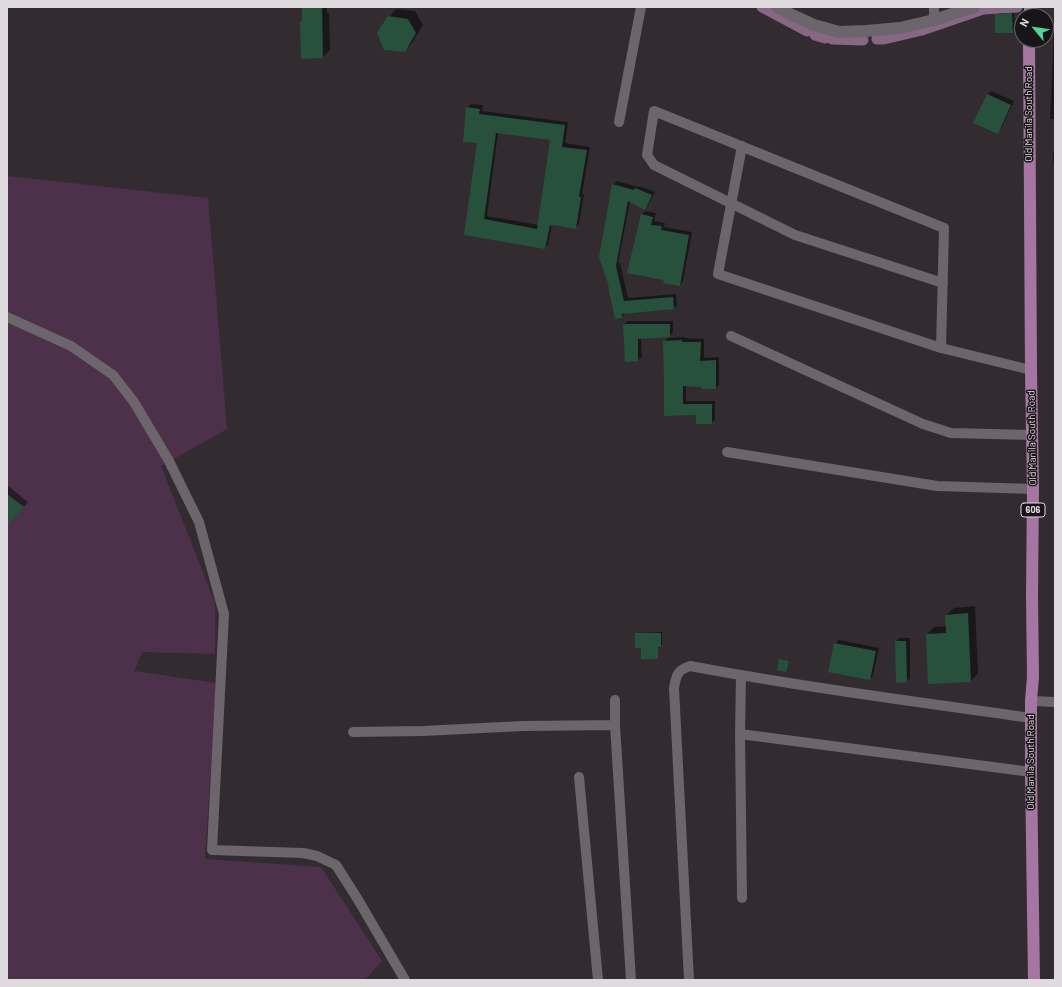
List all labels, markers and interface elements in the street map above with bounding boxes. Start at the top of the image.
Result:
north arrow [1014,8,1054,48]
text: N [1016,16,1031,29]
street label: Old Manila South Road [1023,66,1035,162]
street label: Old Manila South Road [1025,390,1039,486]
road number: 606 [1021,503,1045,517]
street label: Old Manila South Road [1025,714,1037,810]

